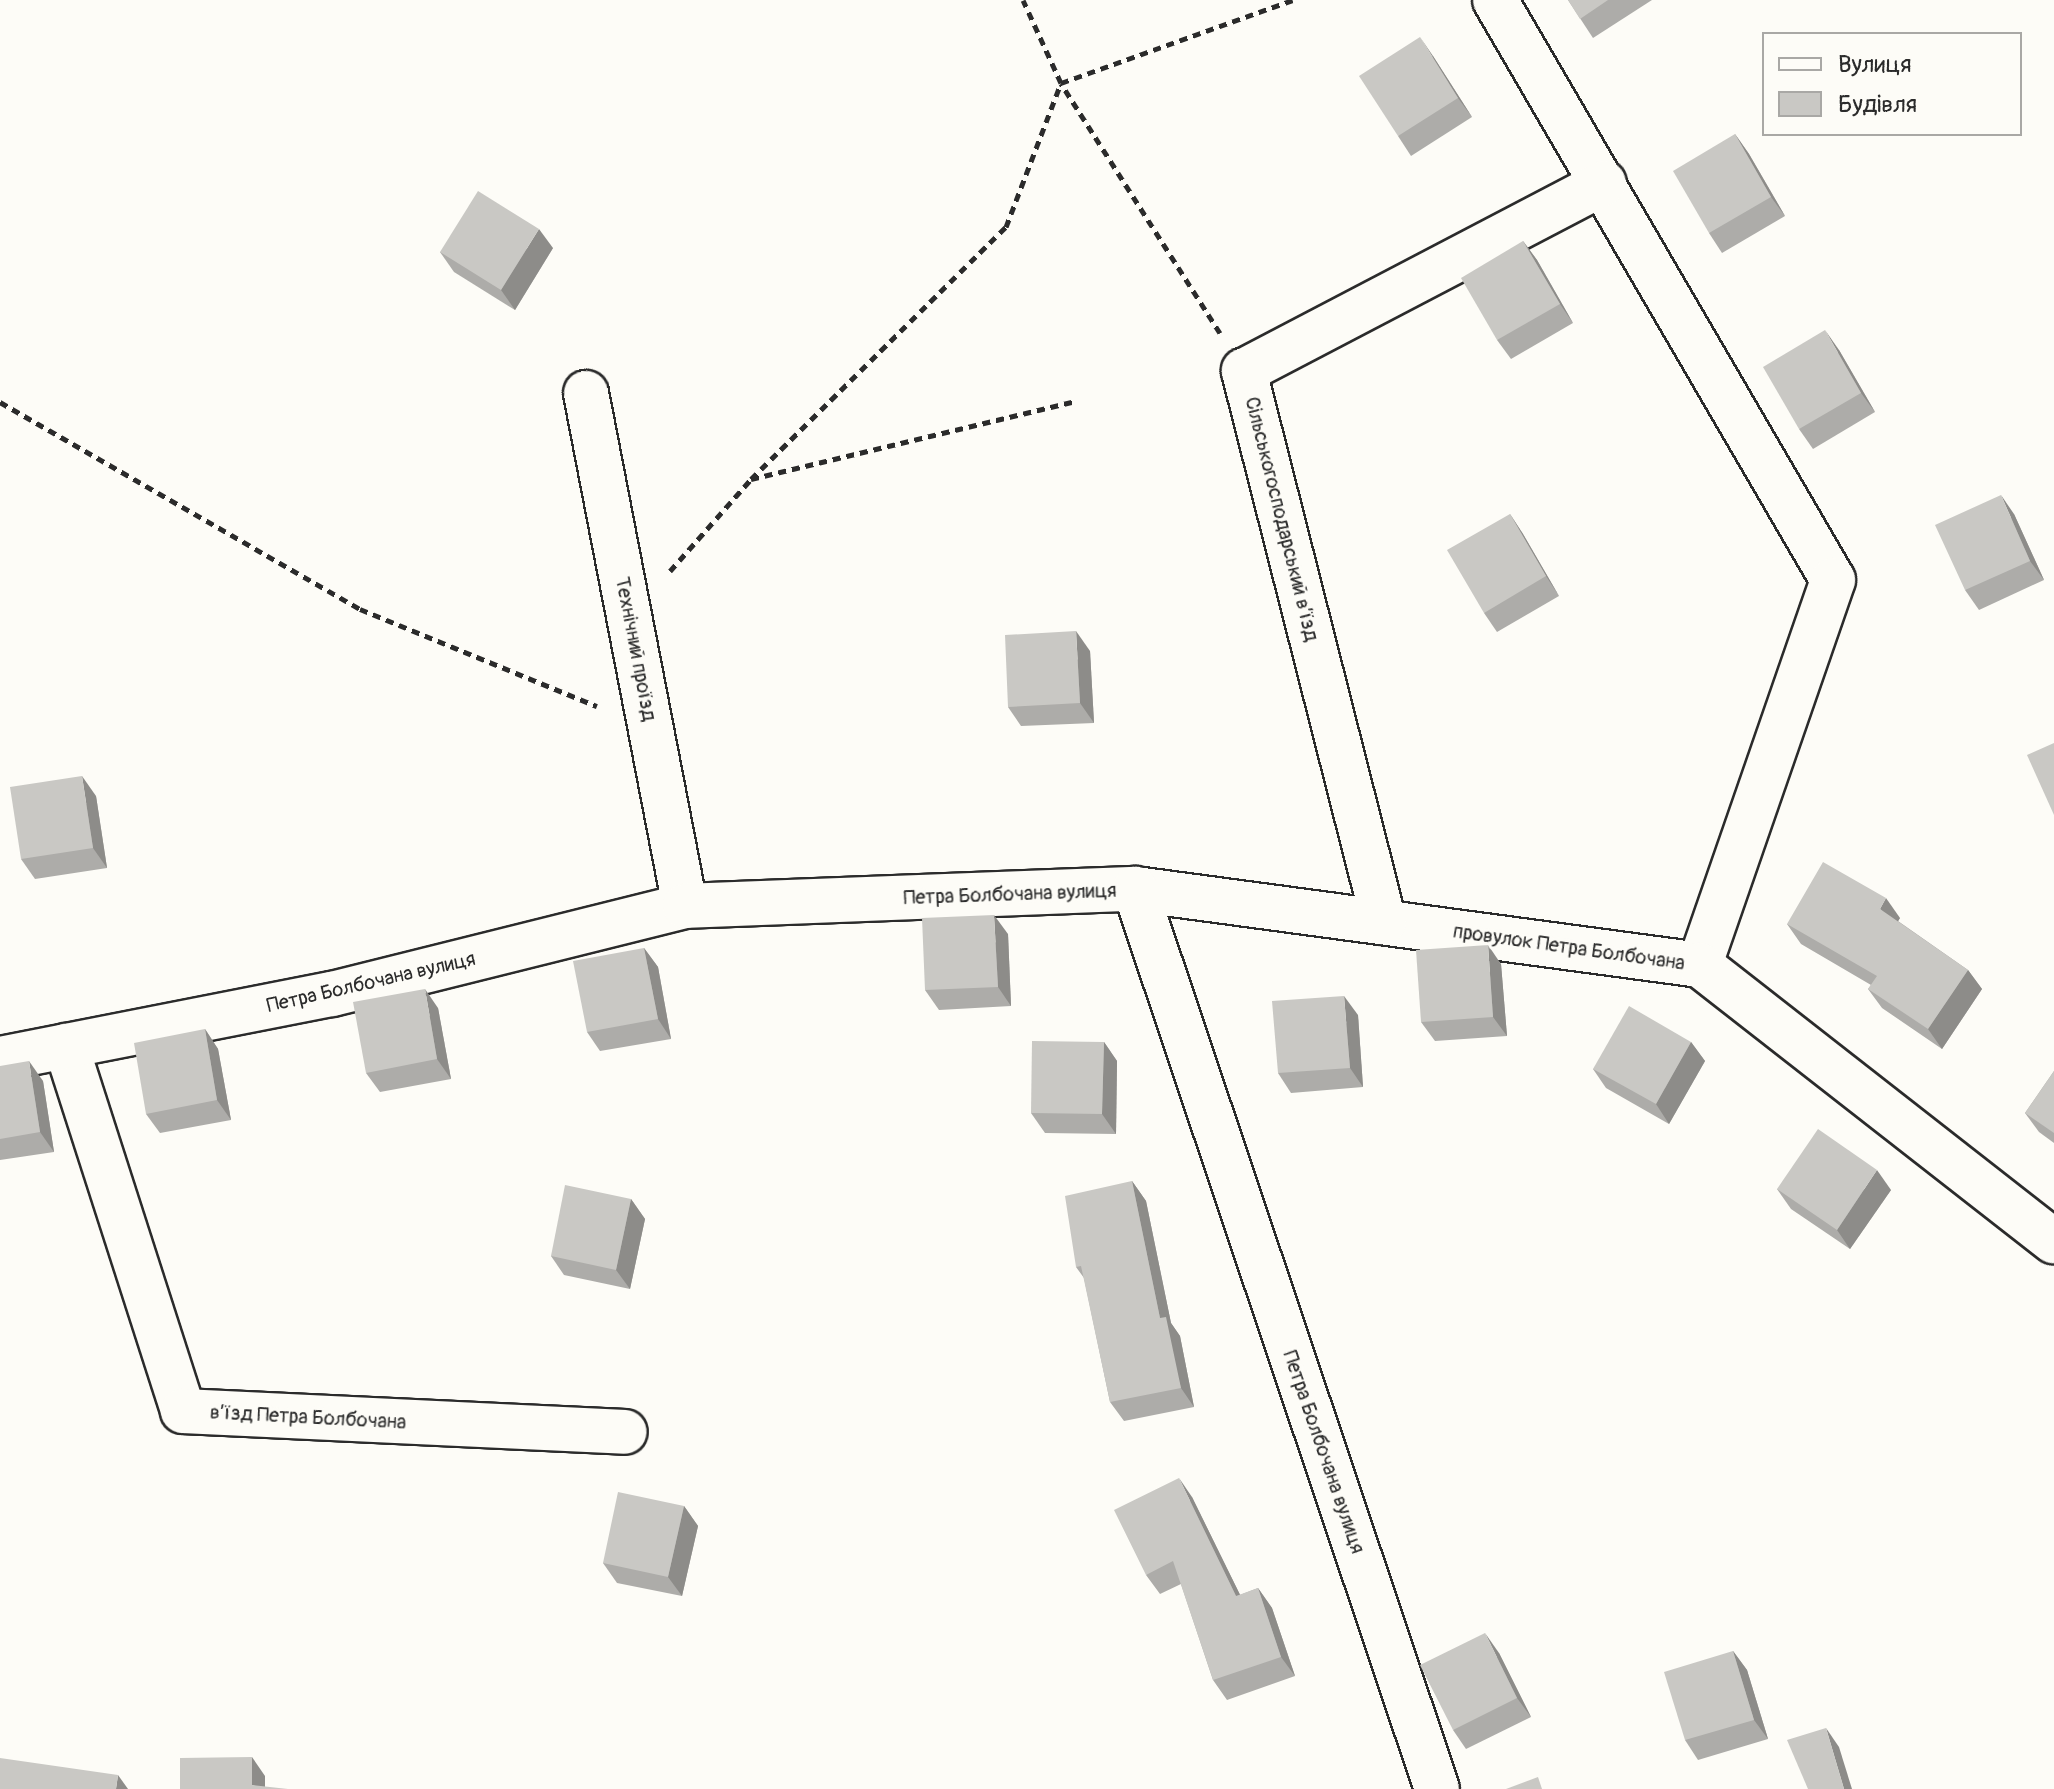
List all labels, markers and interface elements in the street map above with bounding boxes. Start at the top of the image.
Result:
legend [1762,32,2022,136]
text: Вулиця [1838,50,1911,79]
text: Будівля [1838,90,1917,119]
street label: Сільськогосподарський в’їзд [1240,394,1324,644]
street label: Технічний проїзд [610,575,662,723]
street label: Петра Болбочана вулиця [903,878,1117,910]
street label: провулок Петра Болбочана [1452,919,1686,975]
street label: Петра Болбочана вулиця [264,946,478,1018]
street label: Петра Болбочана вулиця [1278,1347,1370,1557]
street label: в’їзд Петра Болбочана [209,1400,407,1434]

